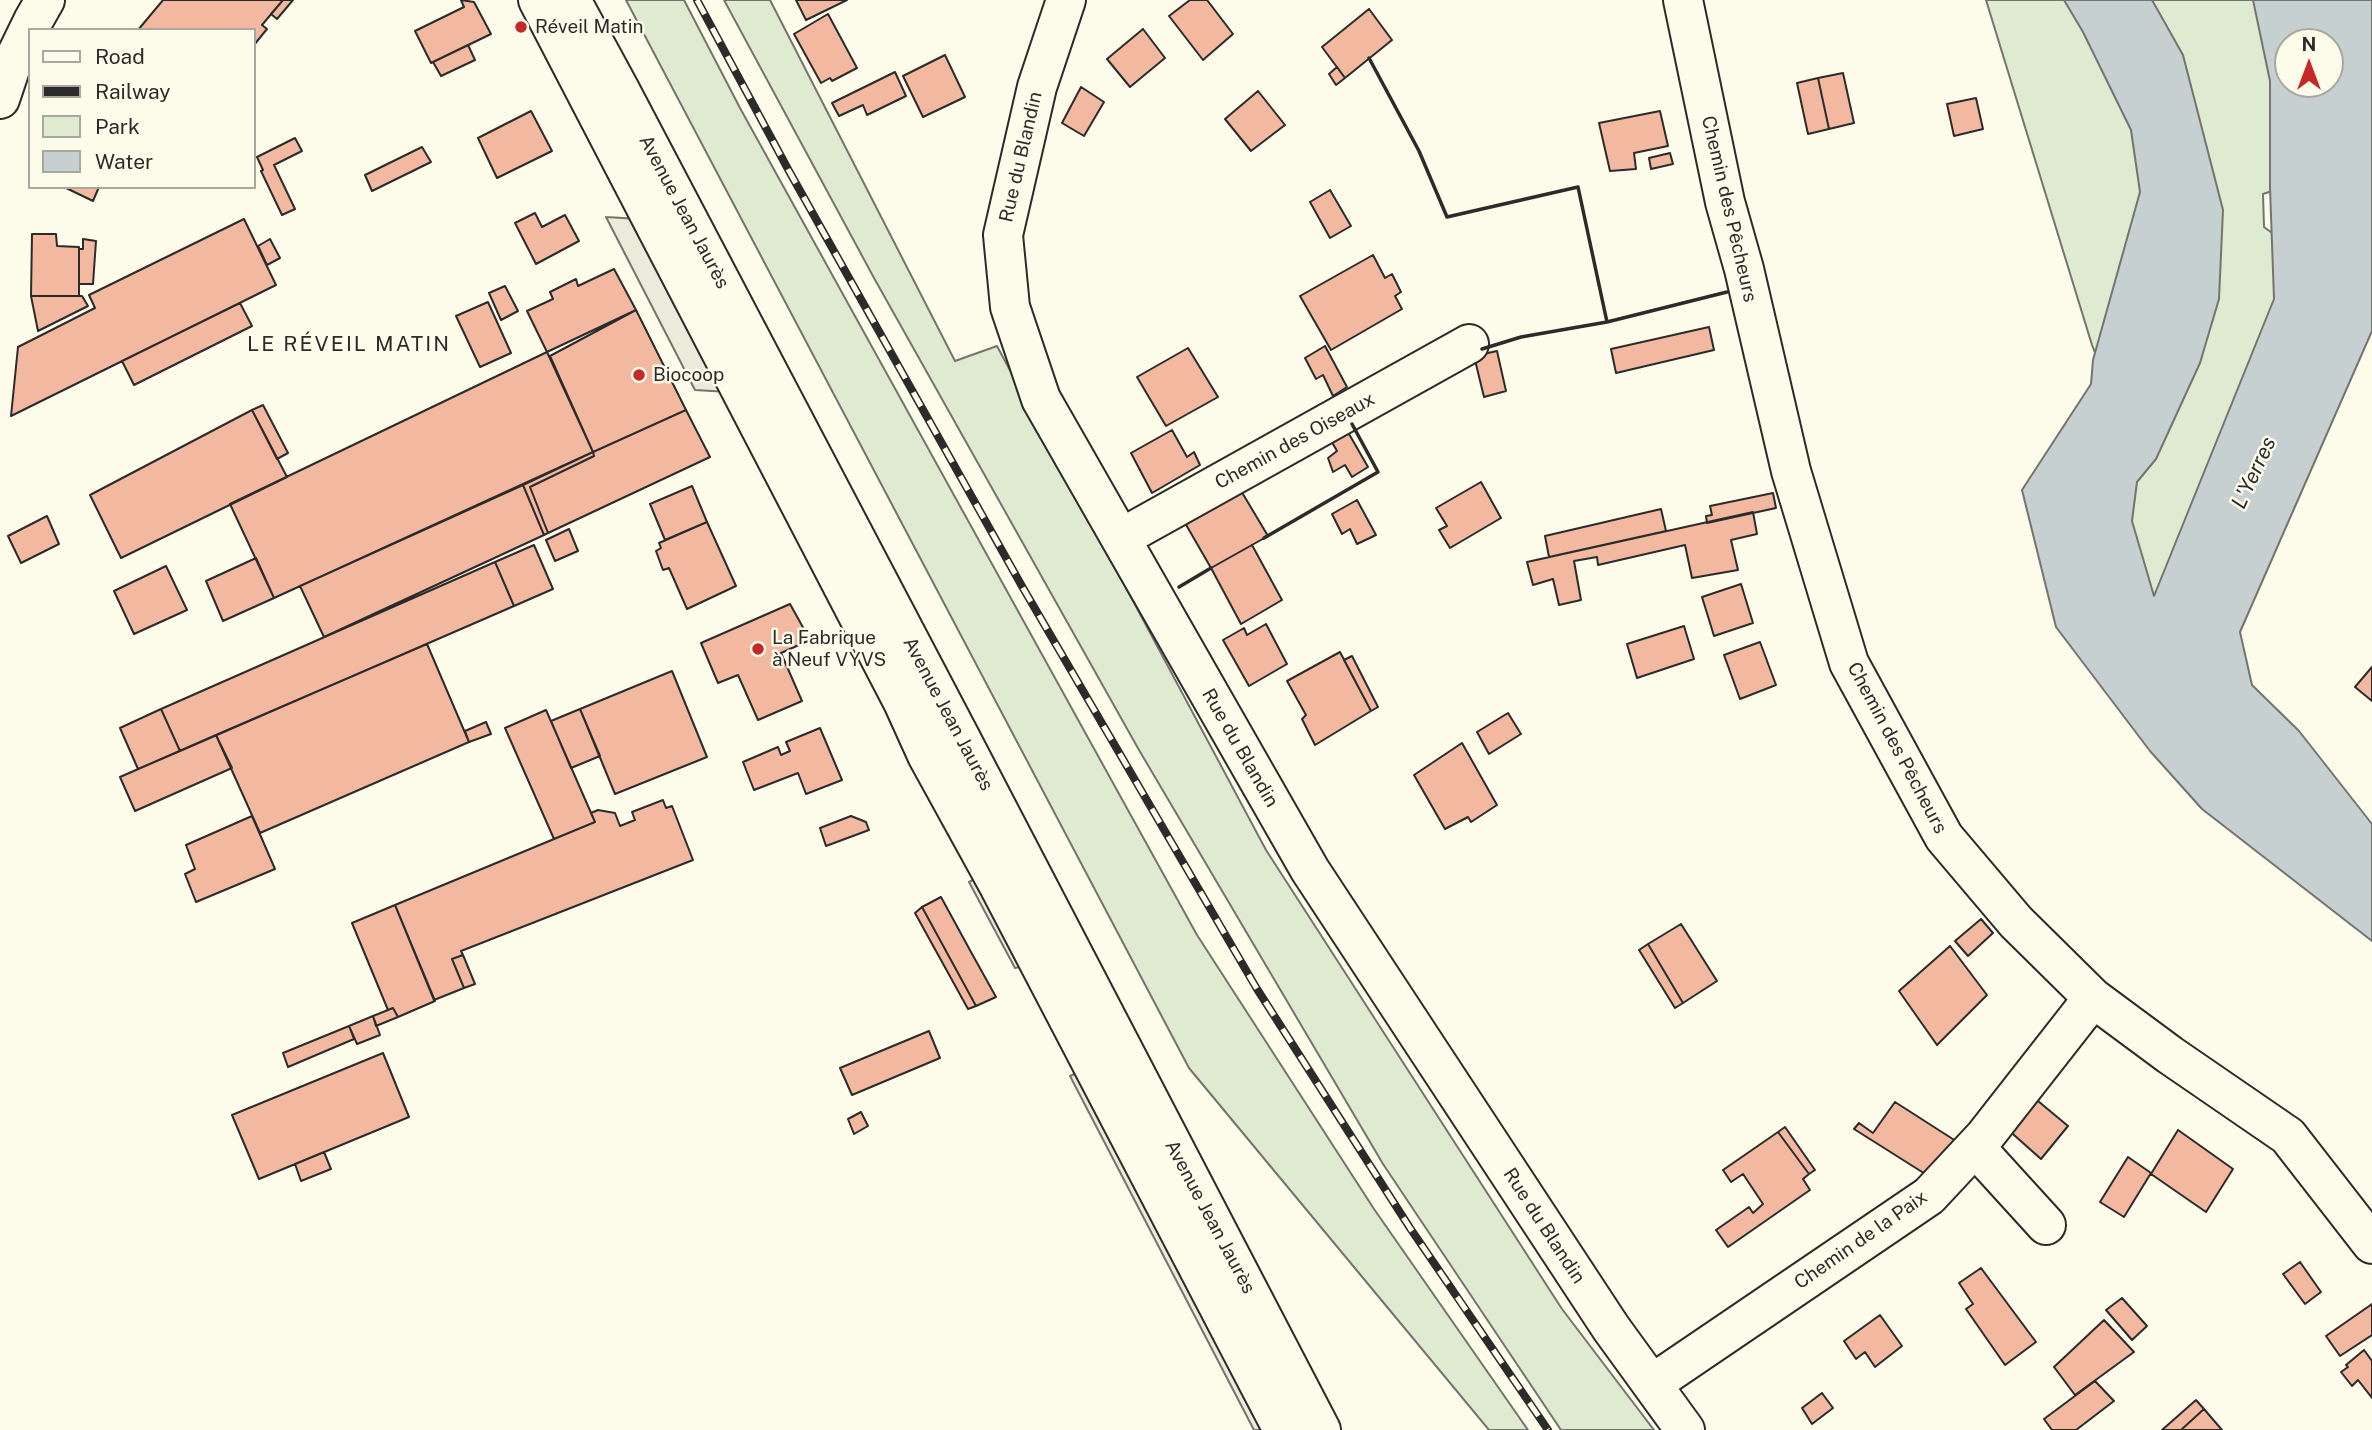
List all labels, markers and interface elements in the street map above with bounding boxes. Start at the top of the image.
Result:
place label: Réveil Matin [535,16,644,38]
marker: Réveil Matin [513,19,529,35]
legend [28,28,256,189]
north arrow [2274,28,2344,98]
text: N [2302,33,2316,55]
text: Road [95,44,145,69]
text: Railway [95,79,171,104]
street label: Rue du Blandin [995,90,1047,224]
text: Park [95,114,140,139]
street label: Chemin des Pêcheurs [1696,114,1762,304]
street label: Avenue Jean Jaurès [634,131,734,293]
text: Water [95,149,153,174]
district label: LE RÉVEIL MATIN [249,332,449,358]
place label: Biocoop [653,364,724,386]
marker: Biocoop [631,367,647,383]
street label: Chemin des Oiseaux [1211,388,1379,494]
water label: L'Yerres [2226,433,2282,513]
place label: La Fabrique à Neuf VYVS [772,627,886,671]
street label: Avenue Jean Jaurès [898,633,998,795]
marker: La Fabrique à Neuf VYVS [750,641,766,657]
street label: Chemin des Pêcheurs [1842,658,1952,838]
street label: Rue du Blandin [1197,685,1283,811]
street label: Avenue Jean Jaurès [1160,1136,1260,1298]
street label: Rue du Blandin [1498,1164,1590,1288]
street label: Chemin de la Paix [1790,1186,1932,1294]

